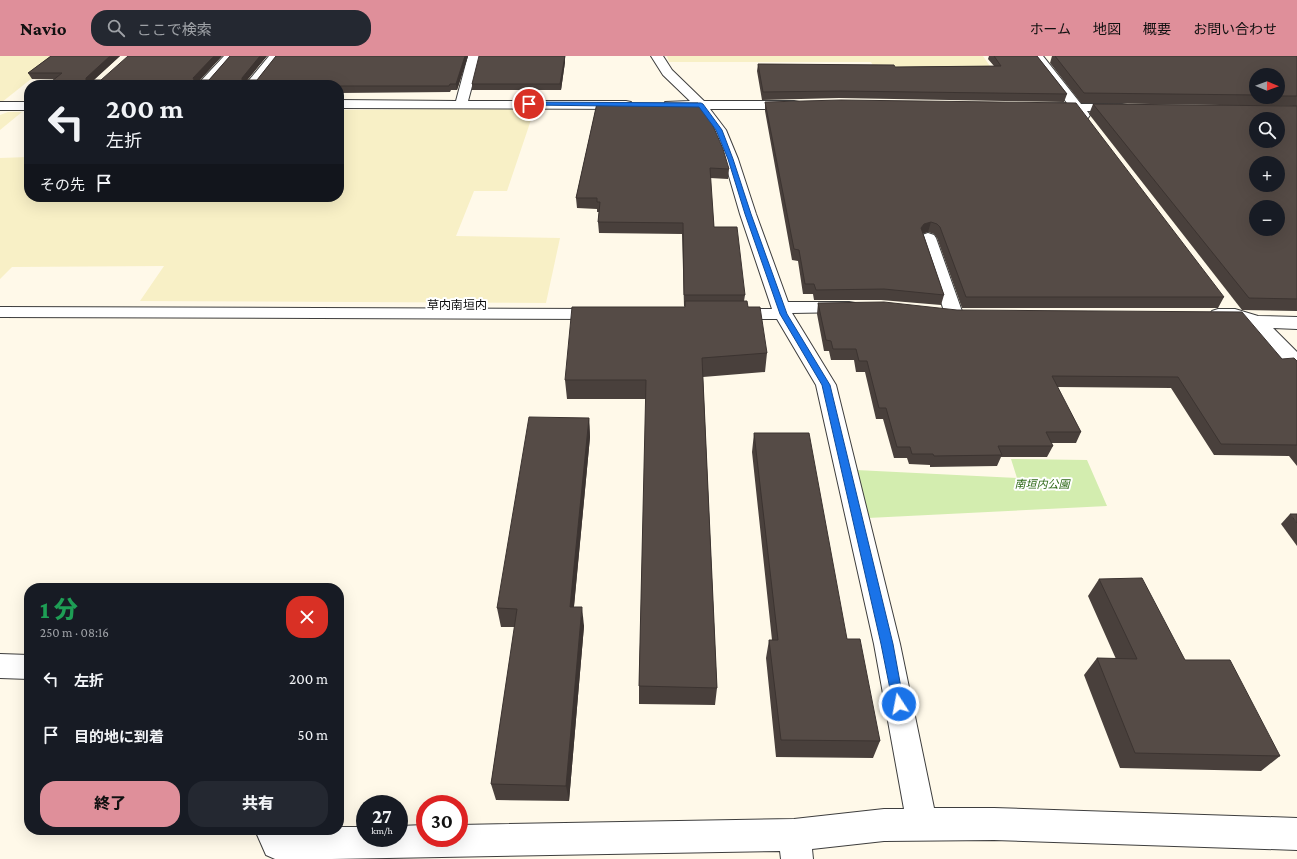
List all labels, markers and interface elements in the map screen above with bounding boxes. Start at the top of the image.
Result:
search box [91,10,371,46]
icon: search [105,17,127,39]
text: Navio [20,18,67,39]
text: ホーム [1029,21,1071,37]
text: 地図 [1093,21,1121,37]
text: 概要 [1143,21,1171,37]
text: お問い合わせ [1193,21,1277,37]
text: ここで検索 [137,22,212,38]
north arrow [1249,68,1285,104]
map controls [1249,68,1285,236]
pin [512,87,546,121]
text: 200 m [106,93,183,124]
icon: arrive [518,93,540,115]
icon: left [40,96,92,148]
button: search [1249,112,1285,148]
text: 左折 [106,131,142,151]
button: + [1249,156,1285,192]
icon: arrive [93,172,115,194]
text: その先 [40,177,85,193]
button: − [1249,200,1285,236]
district label: 草内南垣内 [427,298,487,312]
park label: 南垣内公園 [1015,478,1071,490]
text: 1 分 [40,596,78,623]
button: close [286,596,328,638]
text: 250 m · 08:16 [40,625,109,640]
icon: left [40,668,62,690]
text: 200 m [289,671,328,687]
text: 左折 [74,673,104,689]
position arrow [878,683,920,725]
icon: arrive [40,724,62,746]
text: 50 m [298,727,328,743]
text: 目的地に到着 [74,729,164,745]
button: 終了 [40,781,180,827]
button: 共有 [188,781,328,827]
speed limit sign: 30 [416,795,468,847]
text: 27 [372,805,392,827]
text: km/h [371,825,393,836]

